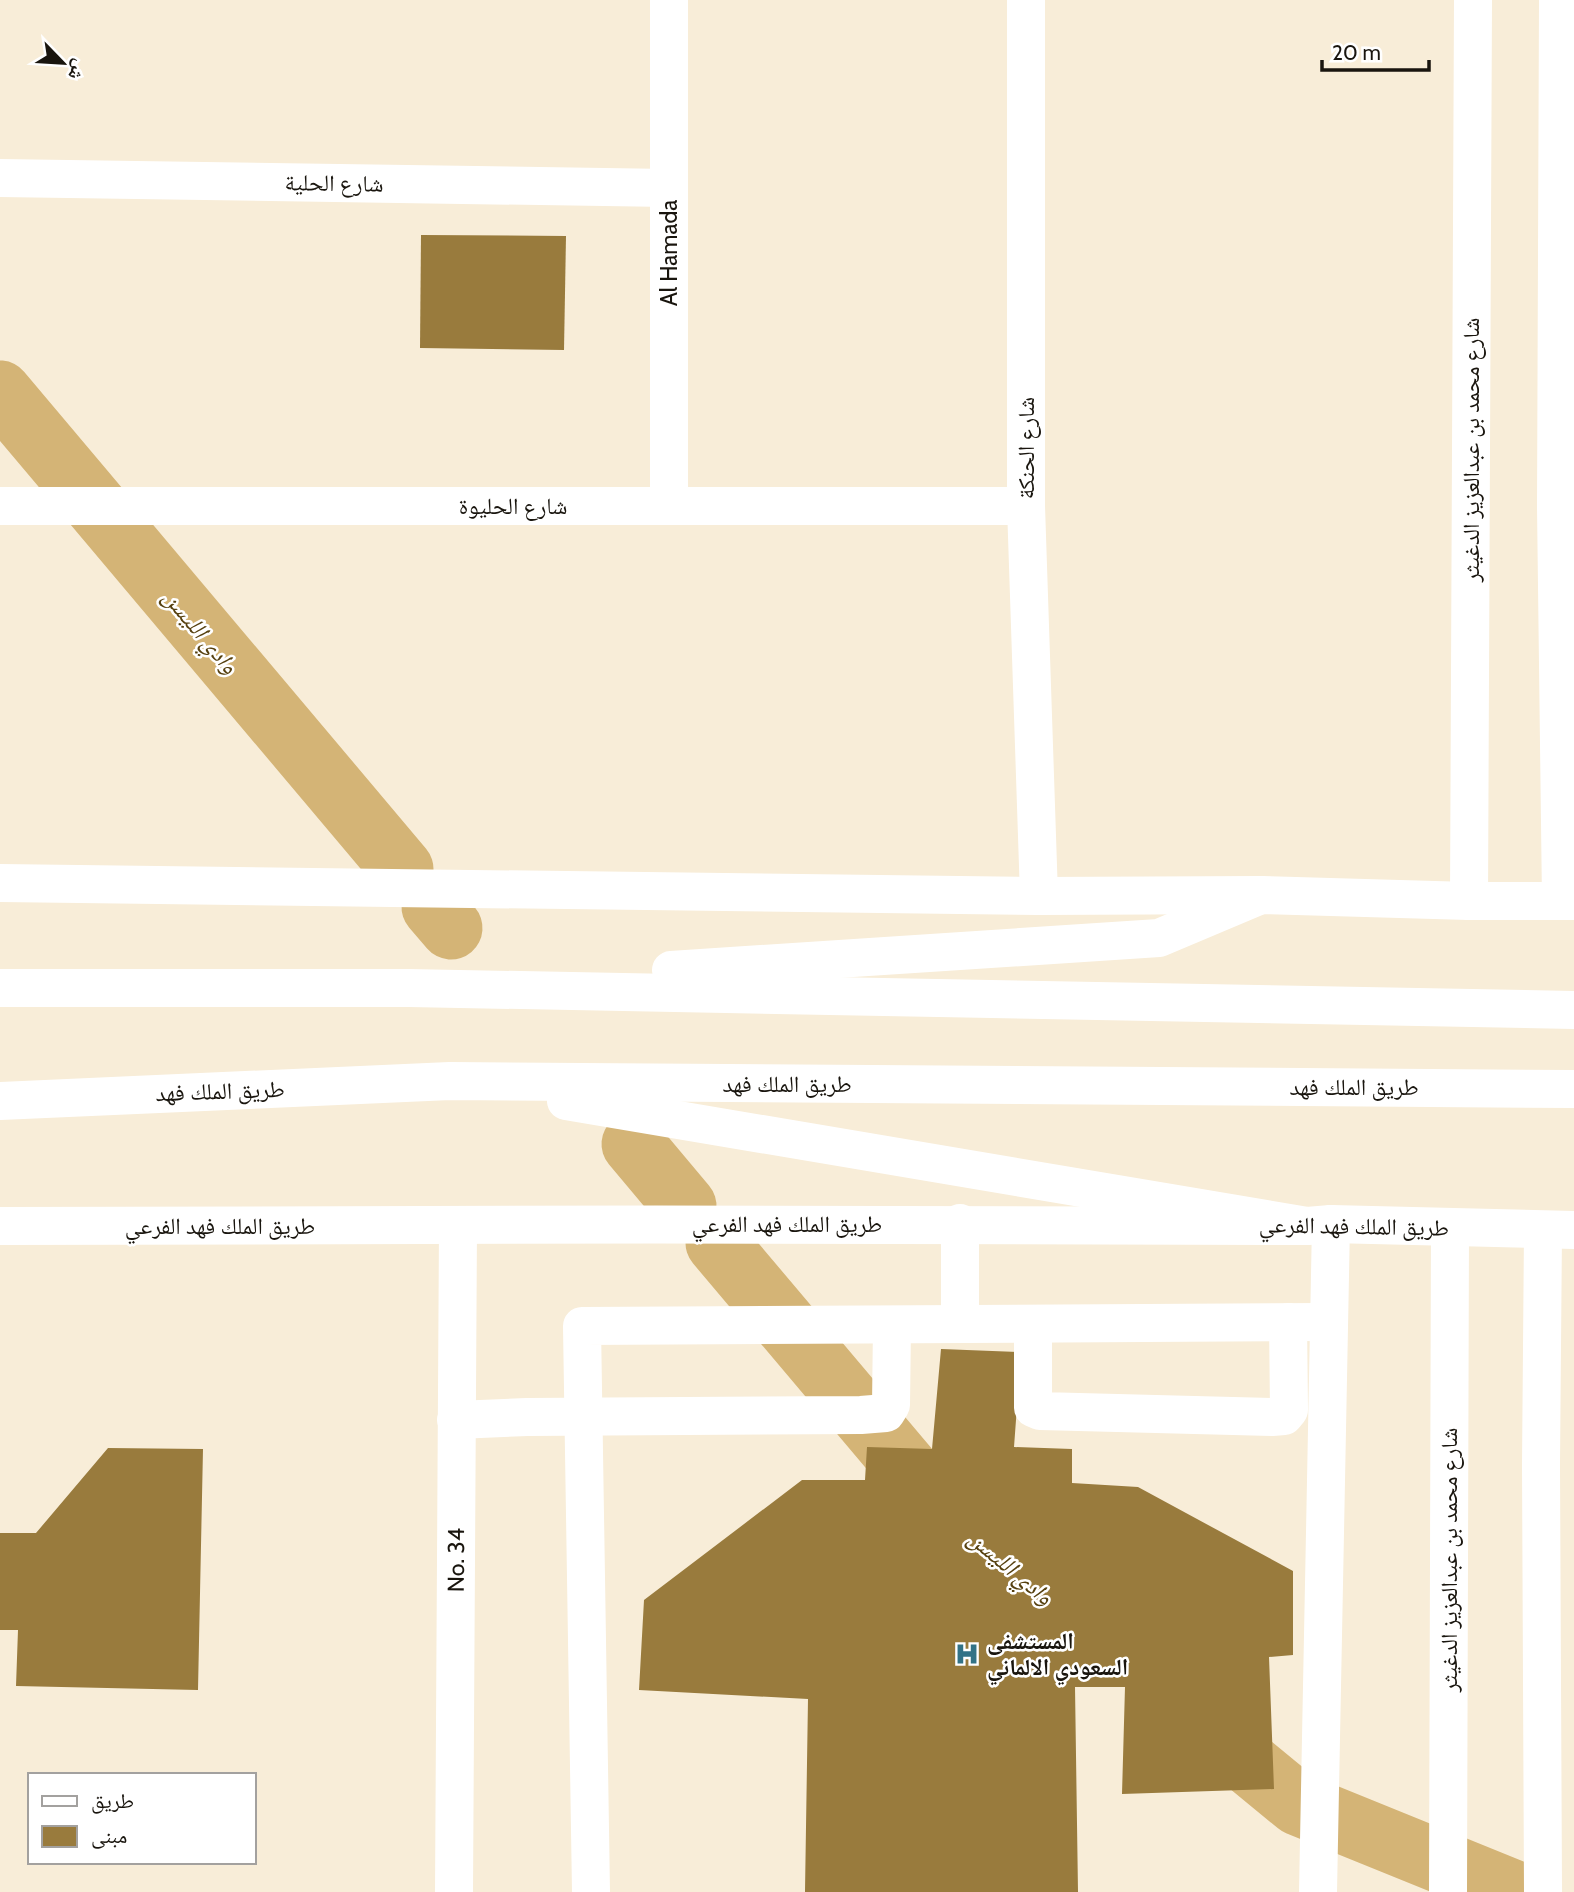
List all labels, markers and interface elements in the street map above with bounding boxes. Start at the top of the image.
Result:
north arrow [28,28,98,98]
scale bar [1322,28,1429,72]
text: 20 m [1332,40,1381,65]
text: ش [63,56,93,84]
street label: شارع الحلية [284,168,384,199]
street label: Al Hamada [655,200,683,306]
street label: شارع محمد بن عبدالعزيز الدغيثر [1457,318,1486,583]
street label: شارع الحنكة [1012,397,1041,499]
street label: شارع الحليوة [459,492,567,521]
water label: وادي الليسن [153,583,245,683]
street label: طريق الملك فهد [722,1070,852,1098]
street label: طريق الملك فهد [1289,1073,1419,1101]
street label: طريق الملك فهد [155,1075,285,1107]
street label: طريق الملك فهد الفرعي [692,1210,882,1243]
street label: طريق الملك فهد الفرعي [1259,1210,1449,1247]
street label: طريق الملك فهد الفرعي [125,1212,315,1245]
street label: شارع محمد بن عبدالعزيز الدغيثر [1435,1428,1464,1693]
water label: وادي الليسن [959,1523,1059,1615]
street label: No. 34 [442,1528,470,1592]
place label: المستشفى السعودي الالماني [987,1627,1128,1686]
hospital icon: المستشفى السعودي الالماني [953,1640,981,1668]
legend [28,1773,256,1864]
text: طريق [91,1788,134,1814]
text: مبنى [91,1823,127,1849]

